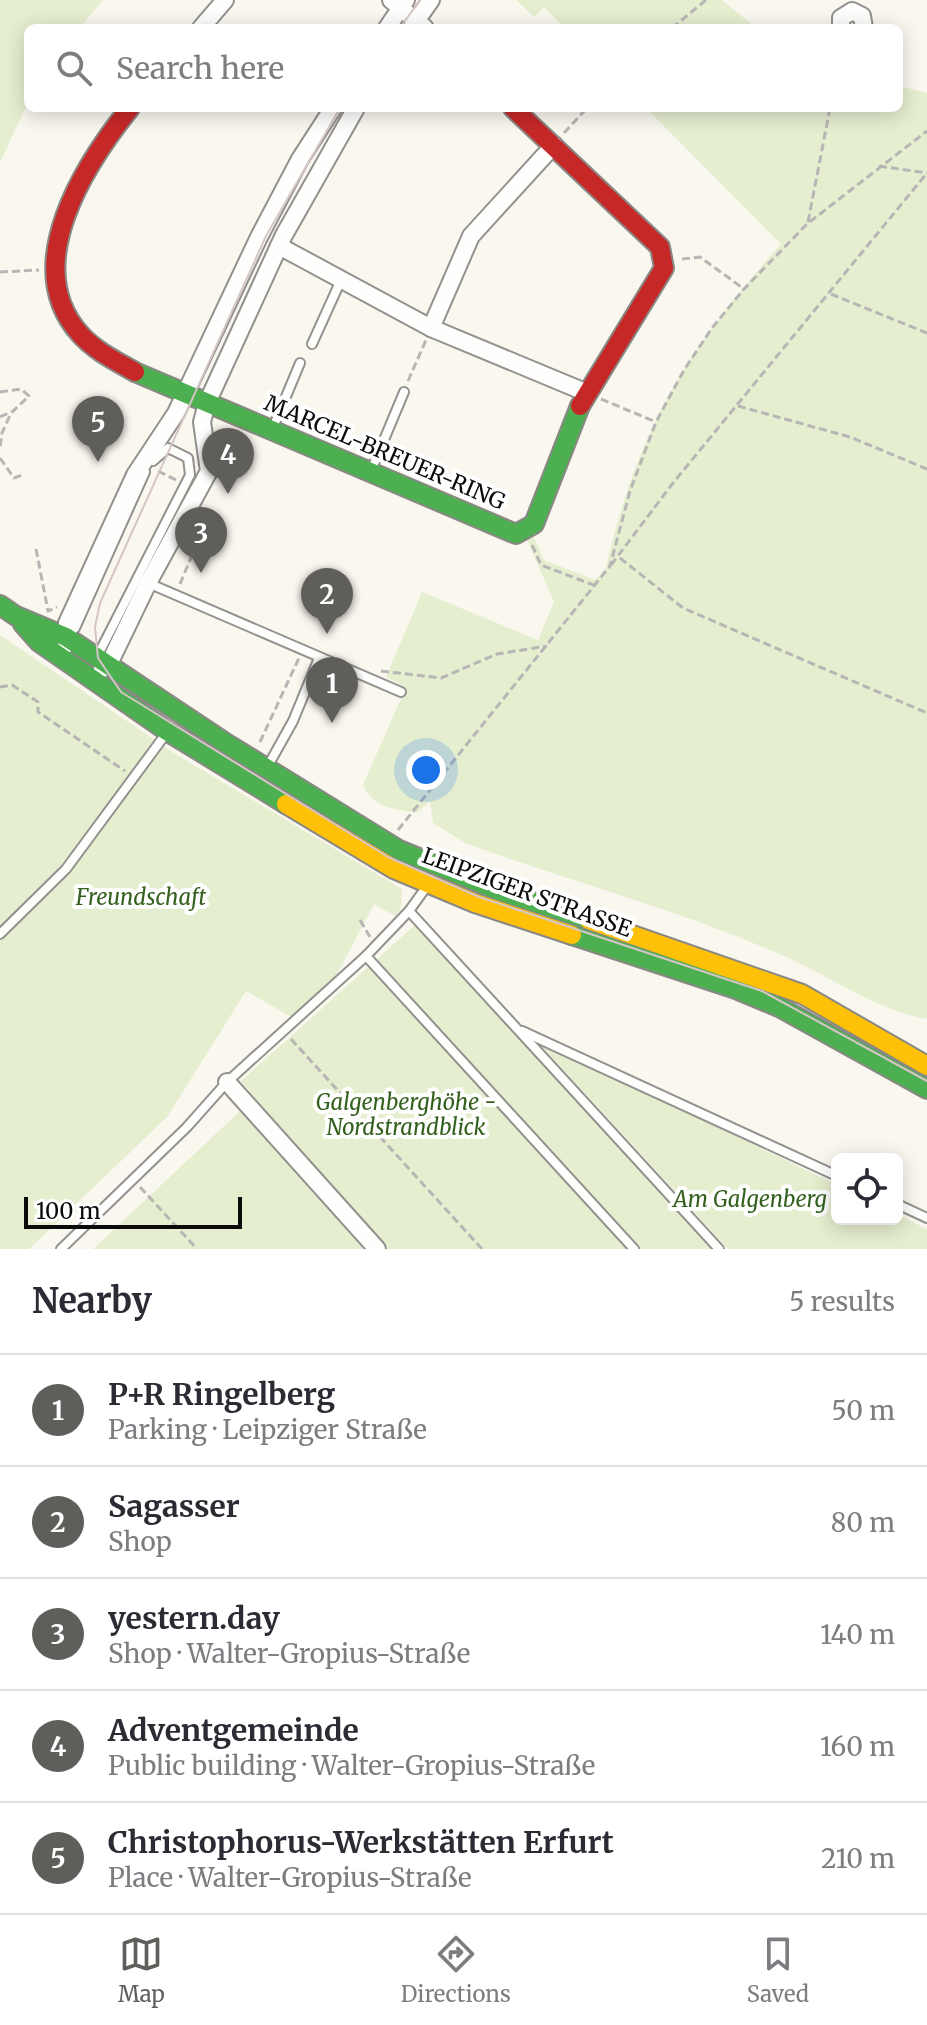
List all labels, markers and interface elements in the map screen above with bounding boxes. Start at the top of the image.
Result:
search box [24,24,903,112]
icon: search [52,46,96,90]
text: Search here [116,49,284,87]
street label: MARCEL-BREUER-RING [260,389,510,515]
pin: 5 [72,396,124,462]
pin: 4 [202,428,254,494]
pin: 3 [175,507,227,573]
pin: 2 [301,568,353,634]
pin: 1 [306,657,358,723]
your location [406,750,446,790]
street label: LEIPZIGER STRASSE [418,841,636,943]
park label: Freundschaft [75,883,207,911]
park label: Galgenberghöhe - Nordstrandblick [316,1088,496,1141]
map controls [831,1153,903,1225]
button: locate [831,1153,903,1225]
park label: Am Galgenberg [671,1185,827,1213]
scale bar [24,1193,242,1229]
text: 100 m [36,1197,101,1225]
text: Nearby [32,1280,152,1322]
text: 5 results [789,1285,895,1318]
text: P+R Ringelberg [108,1375,335,1413]
text: 1 [52,1394,64,1427]
text: 50 m [831,1394,895,1427]
text: Parking · Leipziger Straße [108,1413,427,1446]
text: Sagasser [108,1487,240,1525]
text: 2 [50,1506,66,1539]
text: 80 m [831,1506,895,1539]
text: Shop [108,1525,172,1558]
text: yestern.day [108,1599,280,1637]
text: 3 [51,1618,65,1651]
text: 140 m [820,1618,895,1651]
text: Shop · Walter-Gropius-Straße [108,1637,470,1670]
text: Adventgemeinde [108,1711,359,1749]
text: 4 [50,1730,66,1763]
text: 160 m [820,1730,895,1763]
text: Public building · Walter-Gropius-Straße [108,1749,595,1782]
text: Christophorus-Werkstätten Erfurt [108,1823,614,1861]
text: 5 [50,1842,66,1875]
text: 210 m [821,1842,895,1875]
text: Place · Walter-Gropius-Straße [108,1861,472,1894]
tab: Map [118,1932,165,2008]
tab: Directions [401,1932,511,2008]
tab: Saved [747,1932,809,2008]

